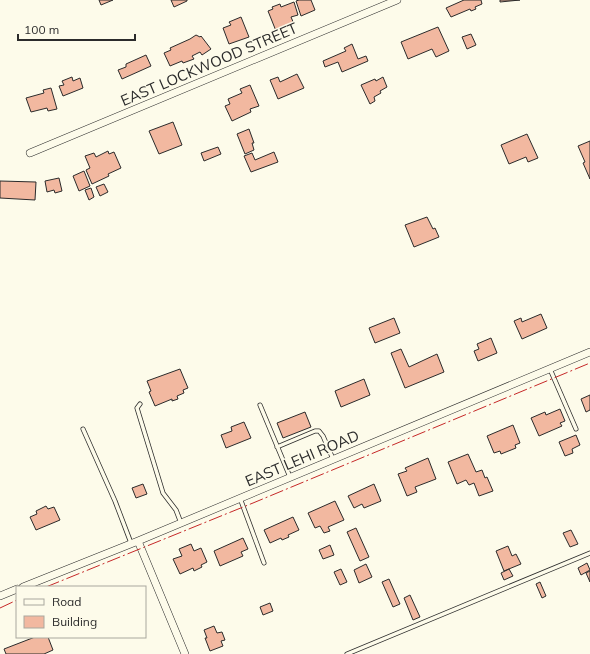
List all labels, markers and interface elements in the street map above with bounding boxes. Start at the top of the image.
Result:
scale bar [18,16,135,42]
street label: EAST LOCKWOOD STREET [118,18,300,110]
text: 100 m [24,22,59,37]
street label: EAST LEHI ROAD [242,425,362,491]
legend [16,586,146,638]
text: Road [52,594,81,609]
text: Building [52,614,97,629]

